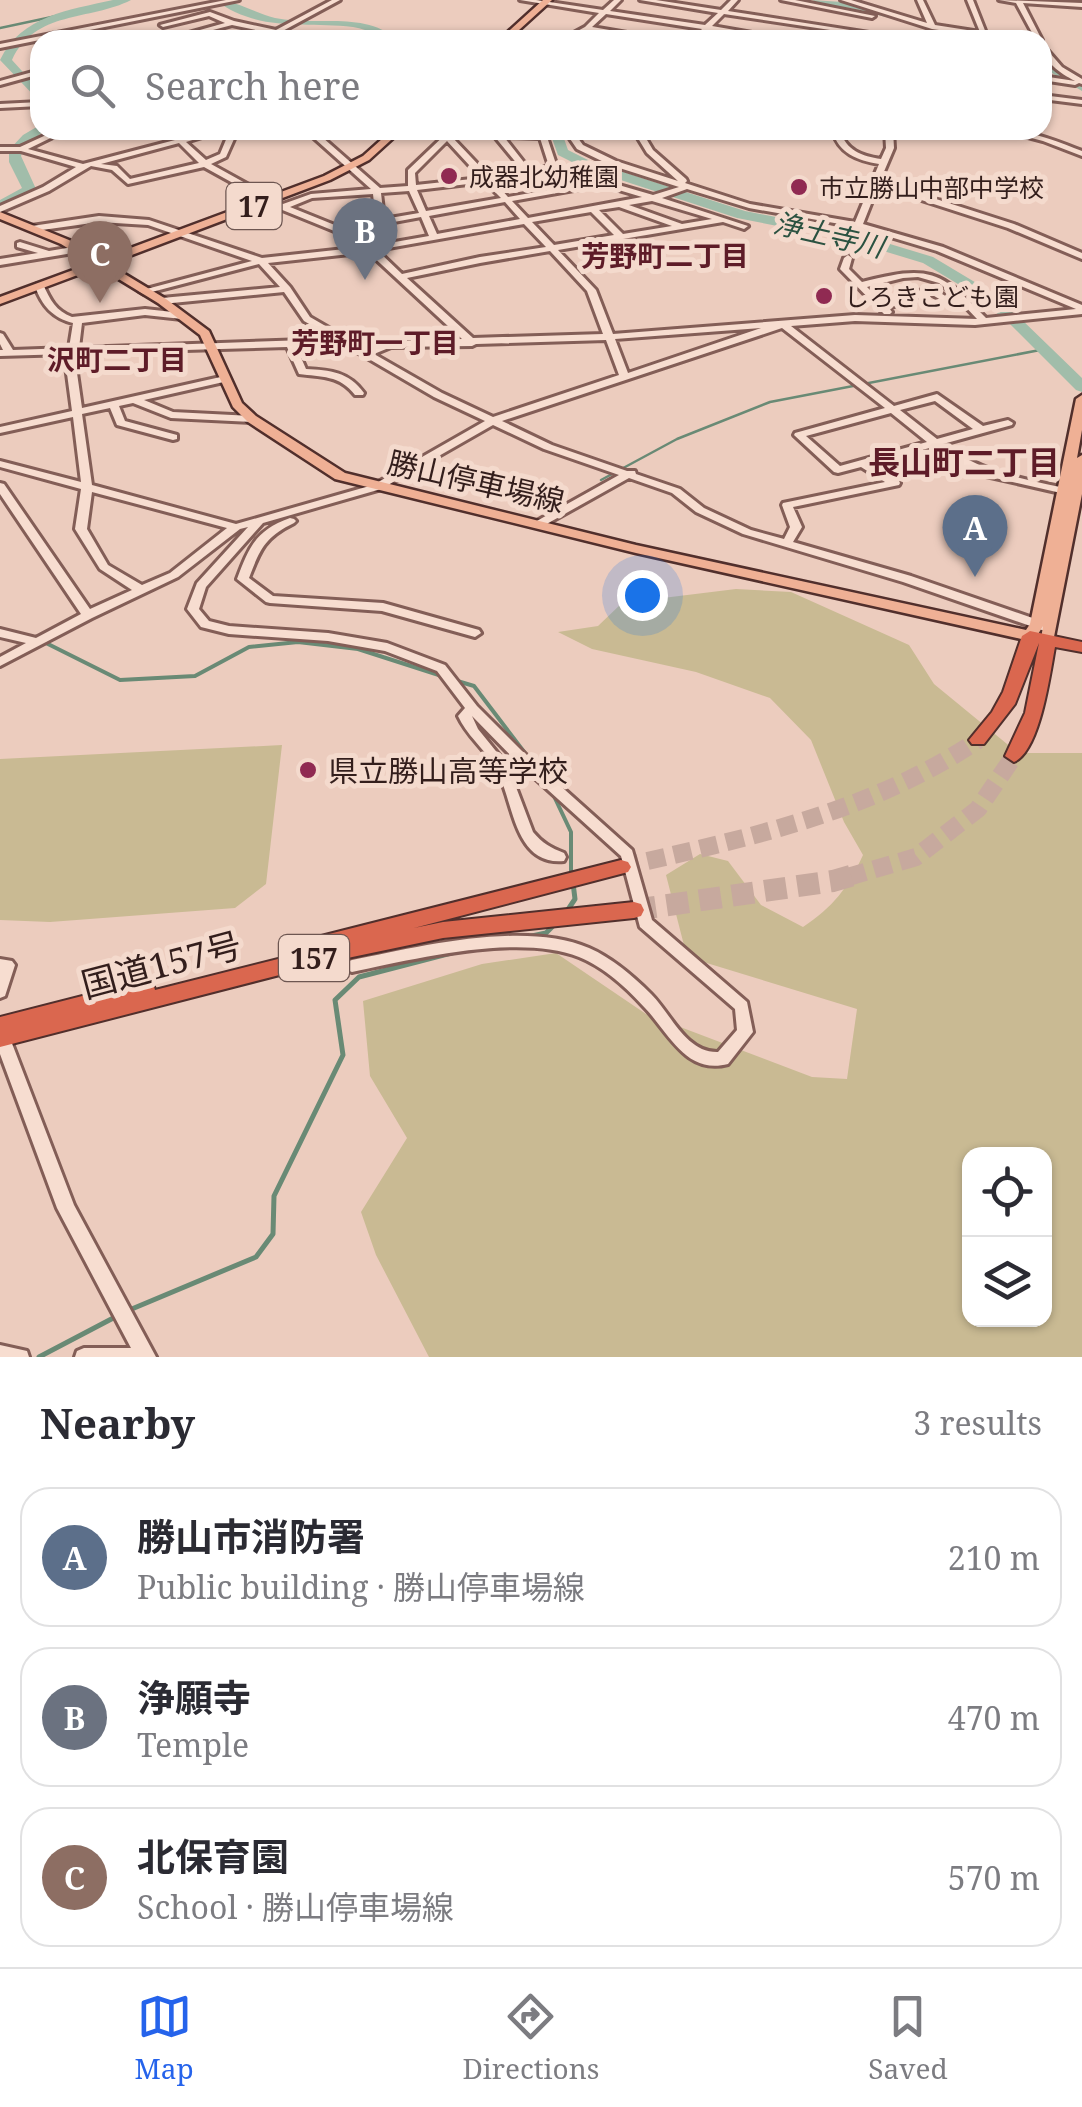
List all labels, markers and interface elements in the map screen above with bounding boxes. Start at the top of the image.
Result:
search box [30,30,1052,140]
icon: search [65,58,120,113]
text: Search here [145,59,361,111]
place label: 成器北幼稚園 [469,159,619,193]
marker: 成器北幼稚園 [438,165,460,187]
place label: 市立勝山中部中学校 [819,170,1044,204]
marker: 市立勝山中部中学校 [788,176,810,198]
road number: 17 [226,183,282,229]
pin: B [332,198,398,280]
water label: 浄土寺川 [770,203,891,266]
pin: C [68,220,132,303]
district label: 芳野町二丁目 [581,236,749,274]
place label: しろきこども園 [844,279,1019,313]
marker: しろきこども園 [813,285,835,307]
district label: 芳野町一丁目 [291,323,459,361]
district label: 沢町二丁目 [47,340,187,378]
district label: 長山町二丁目 [868,440,1060,483]
street label: 勝山停車場線 [384,441,568,521]
pin: A [942,494,1008,577]
your location [617,570,668,621]
place label: 県立勝山高等学校 [328,750,568,791]
marker: 県立勝山高等学校 [297,759,319,781]
street label: 国道157号 [76,920,246,1008]
road number: 157 [279,935,349,981]
map controls [962,1147,1052,1327]
button: locate [962,1147,1052,1237]
button: layers [962,1237,1052,1327]
text: Nearby [40,1394,195,1451]
text: 3 results [913,1401,1042,1444]
text: 勝山市消防署 [137,1510,365,1562]
text: A [62,1536,87,1579]
text: 210 m [948,1536,1040,1579]
text: Public building · 勝山停車場線 [137,1565,585,1608]
text: 浄願寺 [137,1671,251,1723]
text: B [64,1696,85,1739]
text: 470 m [948,1696,1040,1739]
text: Temple [137,1723,249,1766]
text: 北保育園 [137,1830,289,1882]
text: C [64,1856,85,1899]
text: 570 m [948,1856,1040,1899]
text: School · 勝山停車場線 [137,1885,454,1928]
tab: Map [134,1989,194,2087]
tab: Directions [462,1989,599,2087]
tab: Saved [868,1989,948,2087]

